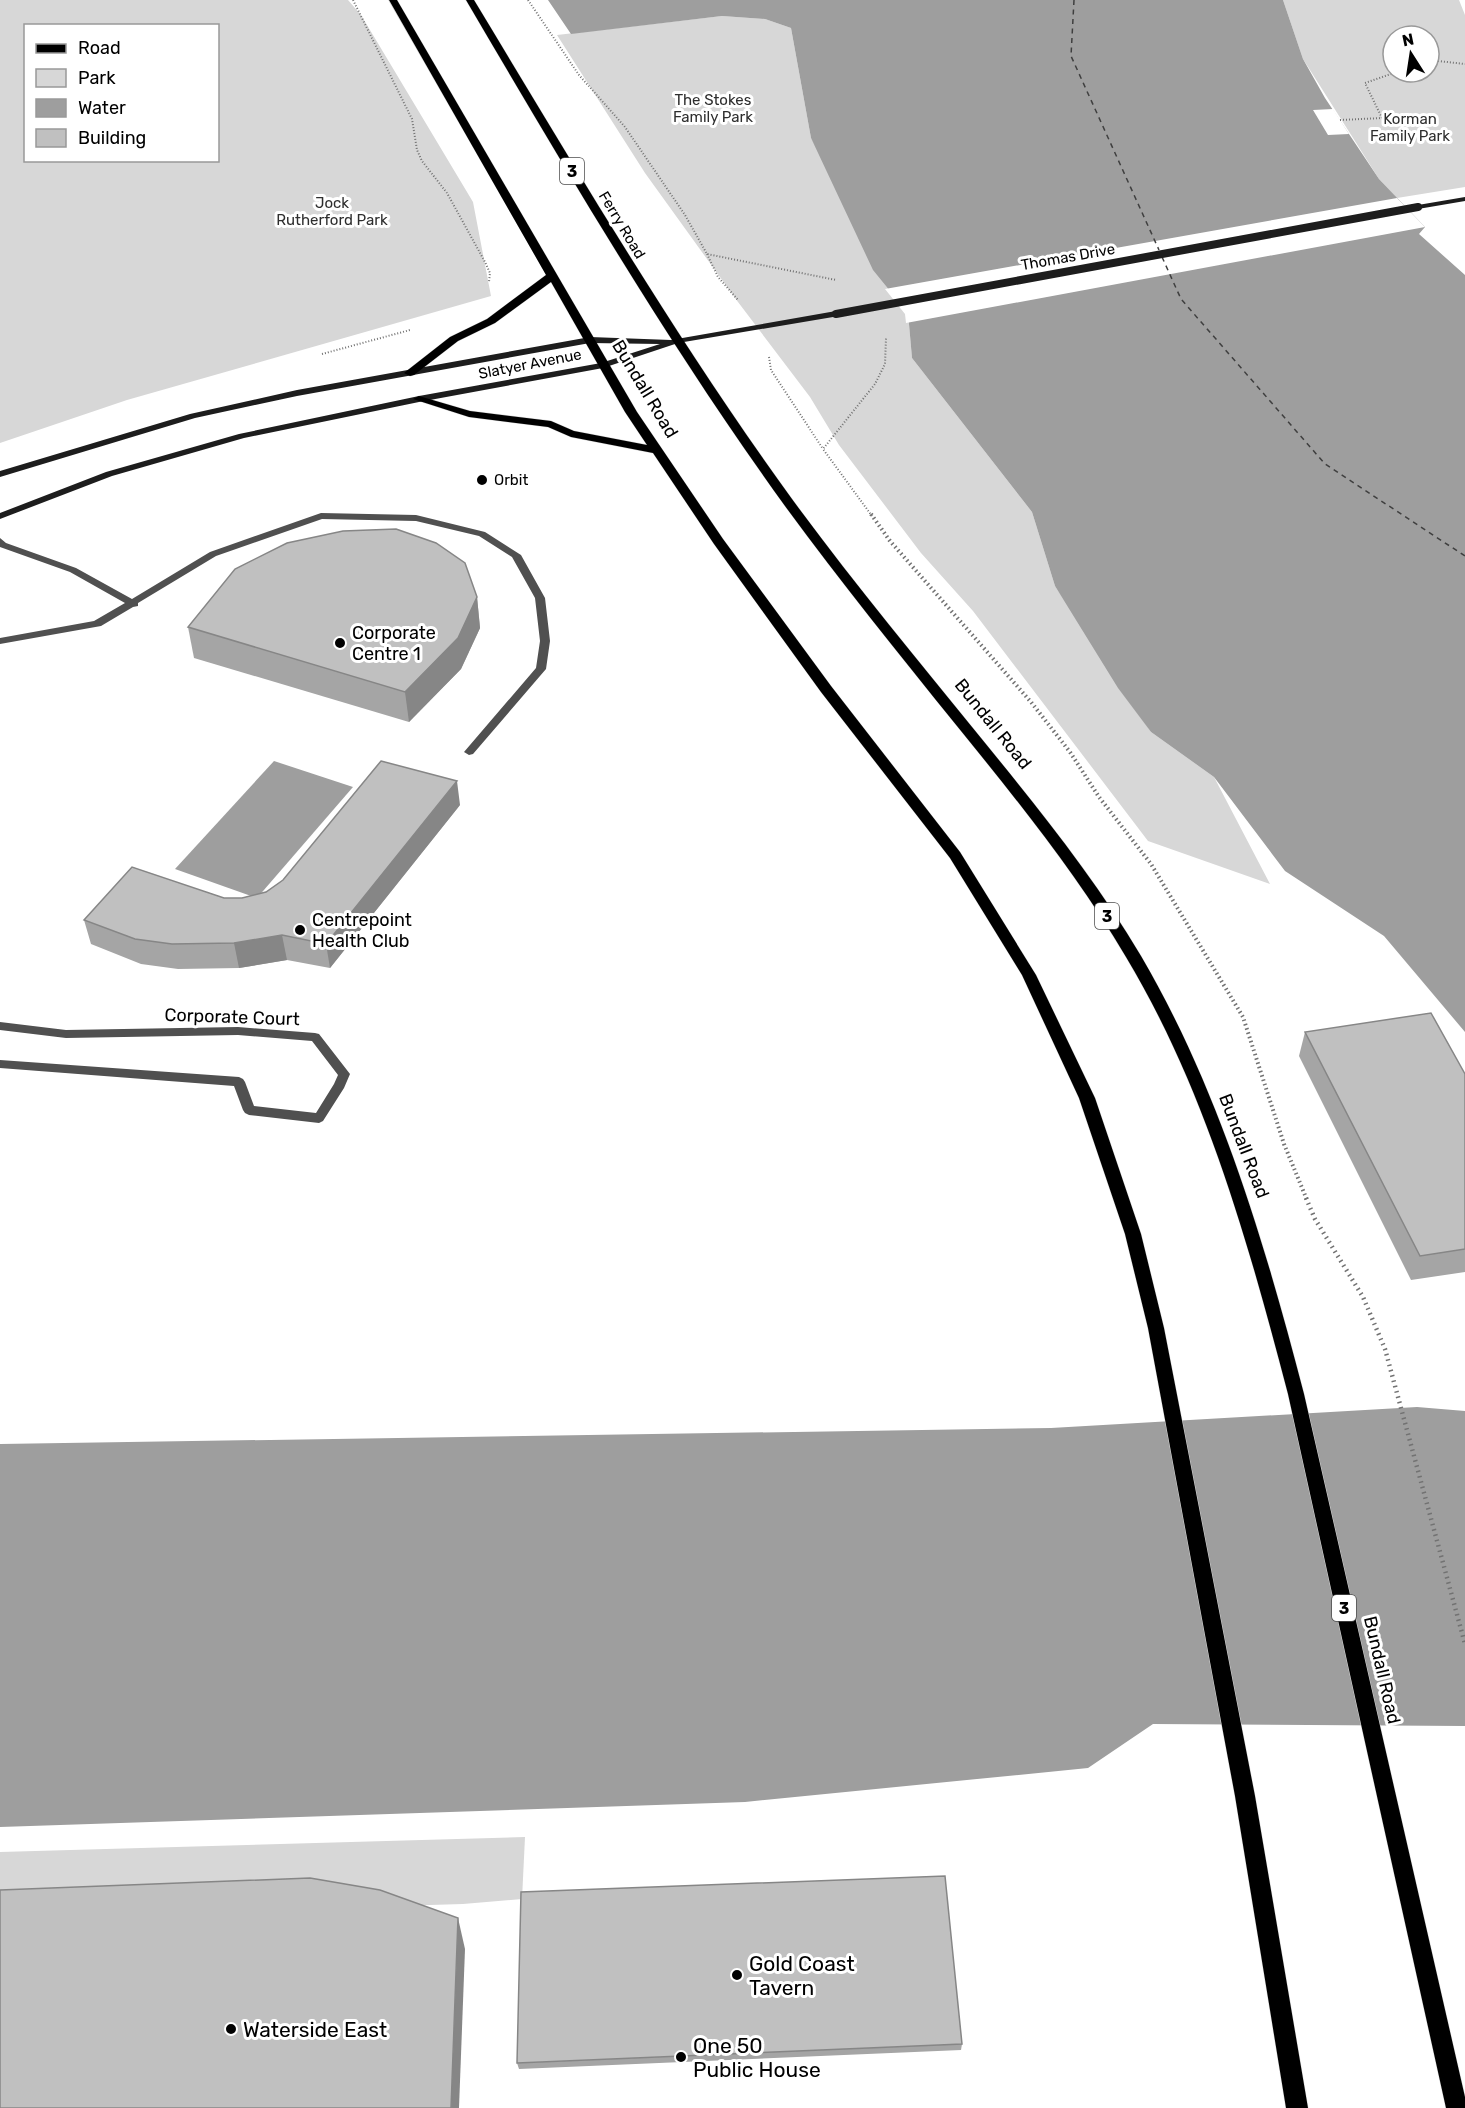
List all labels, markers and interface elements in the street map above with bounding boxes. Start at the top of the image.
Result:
legend [24,24,219,162]
north arrow [1381,24,1441,84]
text: N [1400,29,1416,50]
text: Road [78,37,121,59]
text: Park [78,67,116,89]
park label: The Stokes Family Park [673,91,753,126]
text: Water [78,97,126,119]
park label: Korman Family Park [1370,110,1450,145]
text: Building [78,127,146,149]
road number: 3 [560,158,584,184]
street label: Ferry Road [595,188,649,262]
park label: Jock Rutherford Park [276,194,388,229]
street label: Thomas Drive [1020,240,1116,274]
street label: Bundall Road [607,336,683,442]
street label: Slatyer Avenue [477,345,583,383]
place label: Orbit [494,471,528,489]
marker: Orbit [475,473,489,487]
place label: Corporate Centre 1 [352,622,436,665]
marker: Corporate Centre 1 [333,636,347,650]
street label: Bundall Road [950,674,1036,774]
road number: 3 [1095,903,1119,929]
place label: Centrepoint Health Club [312,909,412,952]
marker: Centrepoint Health Club [293,923,307,937]
street label: Corporate Court [164,1004,300,1030]
street label: Bundall Road [1214,1091,1274,1201]
road number: 3 [1332,1595,1356,1621]
street label: Bundall Road [1359,1614,1405,1726]
place label: Gold Coast Tavern [749,1951,855,2000]
marker: Gold Coast Tavern [730,1968,744,1982]
place label: Waterside East [243,2017,387,2042]
marker: Waterside East [224,2022,238,2036]
place label: One 50 Public House [693,2033,821,2082]
marker: One 50 Public House [674,2050,688,2064]

